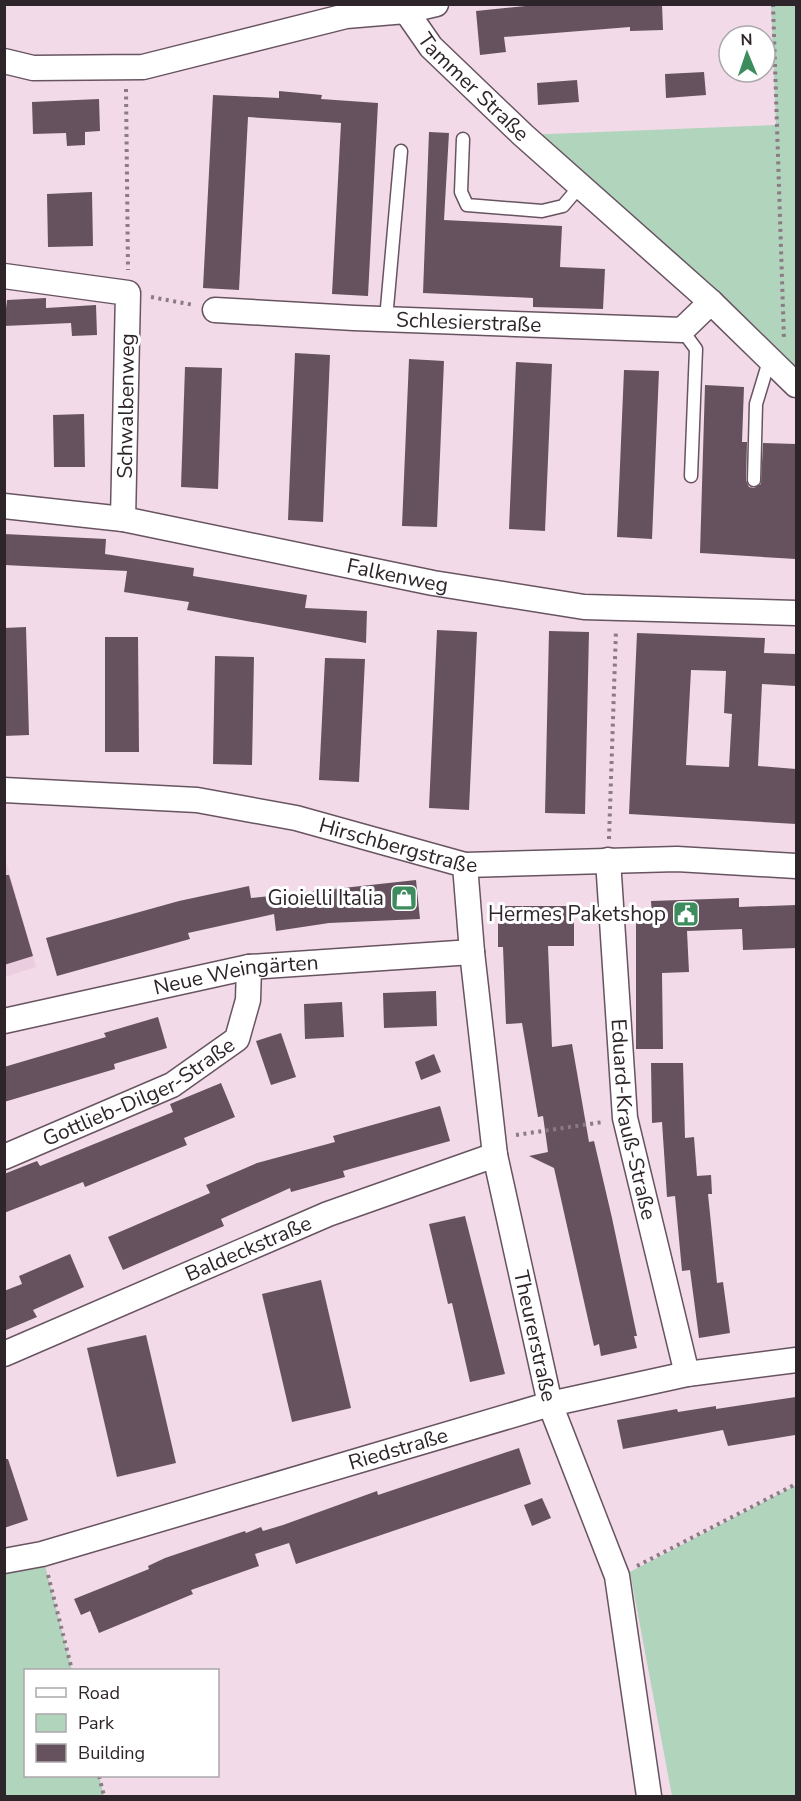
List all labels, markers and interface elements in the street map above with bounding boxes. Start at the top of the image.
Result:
north arrow [717,24,777,84]
street label: Tammer Straße [411,27,535,148]
text: N [740,29,753,51]
street label: Schlesierstraße [395,306,542,339]
street label: Schwalbenweg [111,333,141,479]
street label: Falkenweg [344,552,450,599]
street label: Hirschbergstraße [316,811,478,879]
shop icon: Gioielli Italia [389,883,419,913]
place label: Gioielli Italia [267,884,384,912]
public building icon: Hermes Paketshop [671,899,701,929]
place label: Hermes Paketshop [488,900,666,928]
street label: Neue Weingärten [151,948,319,1002]
street label: Eduard-Krauß-Straße [604,1018,663,1223]
street label: Gottlieb-Dilger-Straße [38,1031,240,1153]
street label: Baldeckstraße [181,1209,316,1288]
street label: Theurerstraße [507,1268,563,1404]
street label: Riedstraße [345,1421,451,1477]
legend [24,1669,219,1777]
text: Road [78,1681,120,1705]
text: Park [78,1711,115,1735]
text: Building [78,1741,145,1765]

